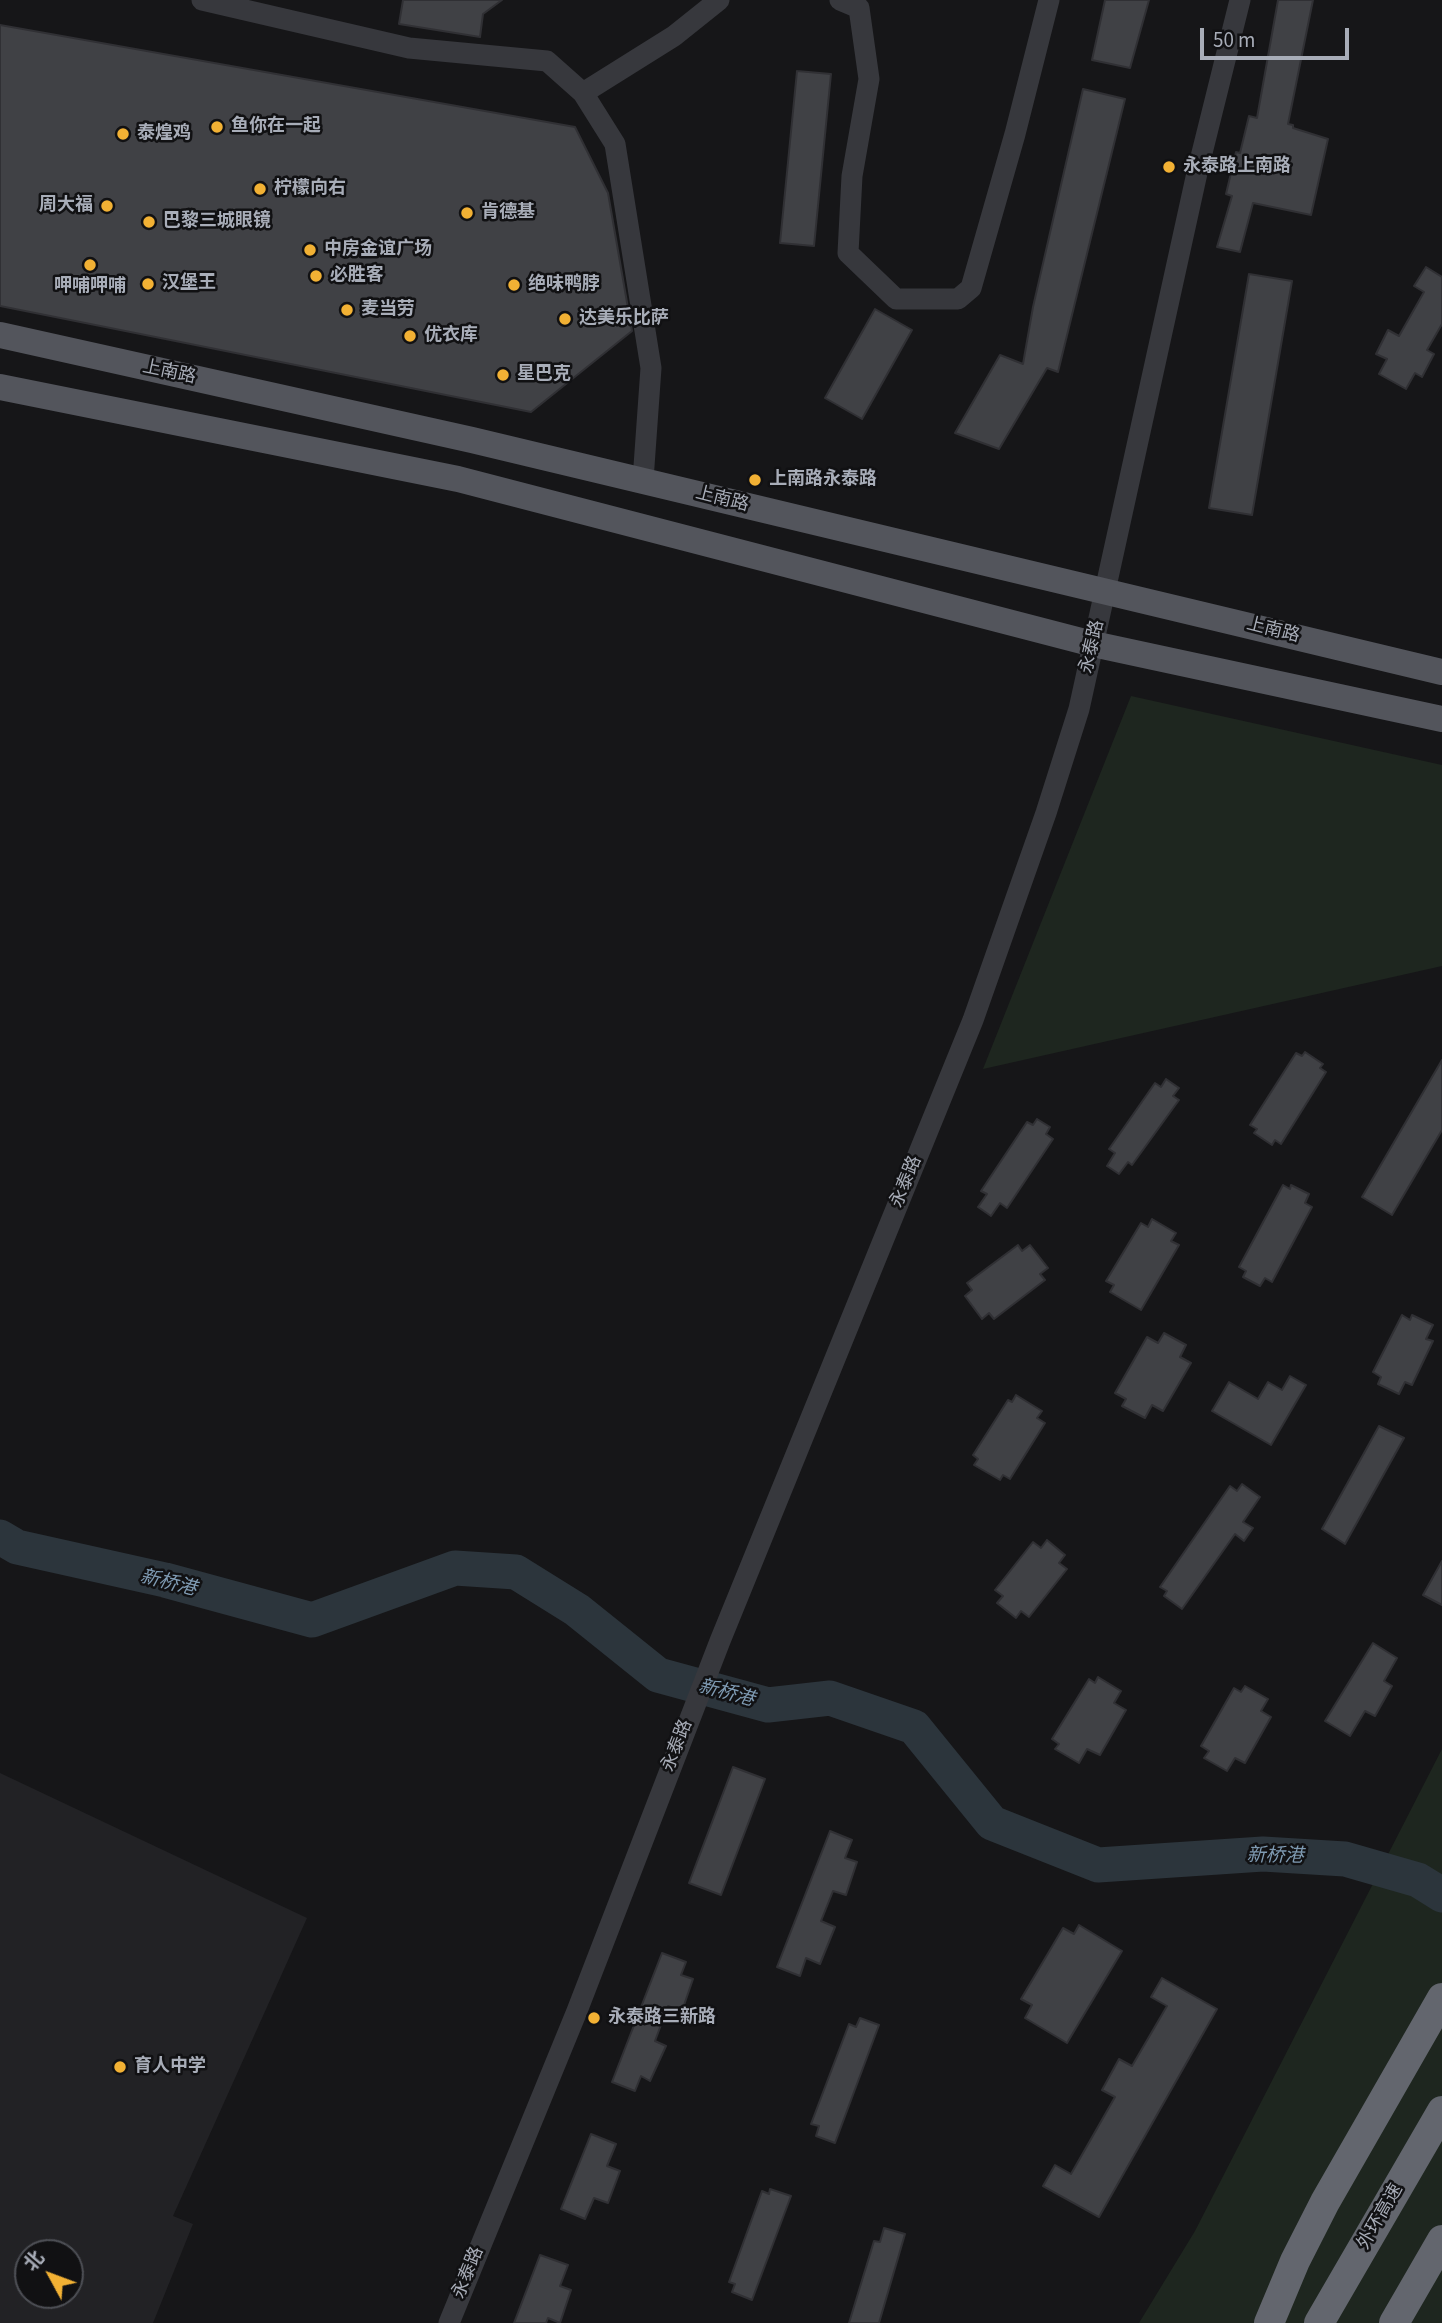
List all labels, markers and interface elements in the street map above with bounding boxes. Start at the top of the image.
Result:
scale bar [1204,14,1353,58]
text: 50 m [1213,25,1255,55]
place label: 鱼你在一起 [231,116,321,138]
marker: 鱼你在一起 [209,119,225,135]
place label: 泰煌鸡 [137,123,191,145]
marker: 泰煌鸡 [115,126,131,142]
place label: 永泰路上南路 [1183,156,1291,178]
marker: 永泰路上南路 [1161,159,1177,175]
place label: 柠檬向右 [274,178,346,200]
marker: 柠檬向右 [252,181,268,197]
place label: 周大福 [39,195,93,217]
marker: 周大福 [99,198,115,214]
place label: 肯德基 [481,202,535,224]
marker: 肯德基 [459,205,475,221]
place label: 巴黎三城眼镜 [163,211,271,233]
marker: 巴黎三城眼镜 [141,214,157,230]
place label: 中房金谊广场 [324,239,432,261]
marker: 中房金谊广场 [302,242,318,258]
marker: 呷哺呷哺 [82,257,98,273]
place label: 必胜客 [330,265,384,287]
marker: 必胜客 [308,268,324,284]
place label: 汉堡王 [162,273,216,295]
place label: 绝味鸭脖 [528,274,600,296]
place label: 呷哺呷哺 [54,276,126,298]
marker: 汉堡王 [140,276,156,292]
marker: 绝味鸭脖 [506,277,522,293]
place label: 麦当劳 [361,299,415,321]
marker: 麦当劳 [339,302,355,318]
place label: 达美乐比萨 [579,308,669,330]
marker: 达美乐比萨 [557,311,573,327]
place label: 优衣库 [424,325,478,347]
marker: 优衣库 [402,328,418,344]
street label: 上南路 [140,357,198,389]
place label: 星巴克 [517,364,571,386]
marker: 星巴克 [495,367,511,383]
place label: 上南路永泰路 [769,469,877,491]
marker: 上南路永泰路 [747,472,763,488]
street label: 上南路 [693,483,751,517]
street label: 上南路 [1244,614,1302,648]
street label: 永泰路 [1076,618,1110,676]
street label: 永泰路 [887,1153,927,1211]
water label: 新桥港 [138,1566,198,1602]
water label: 新桥港 [696,1676,756,1712]
street label: 永泰路 [658,1717,698,1775]
water label: 新桥港 [1246,1845,1304,1869]
place label: 永泰路三新路 [608,2007,716,2029]
marker: 永泰路三新路 [586,2010,602,2026]
place label: 育人中学 [134,2056,206,2078]
marker: 育人中学 [112,2059,128,2075]
street label: 外环高速 [1354,2180,1408,2254]
north arrow [14,2239,84,2309]
street label: 永泰路 [449,2244,489,2302]
text: 北 [18,2245,51,2277]

